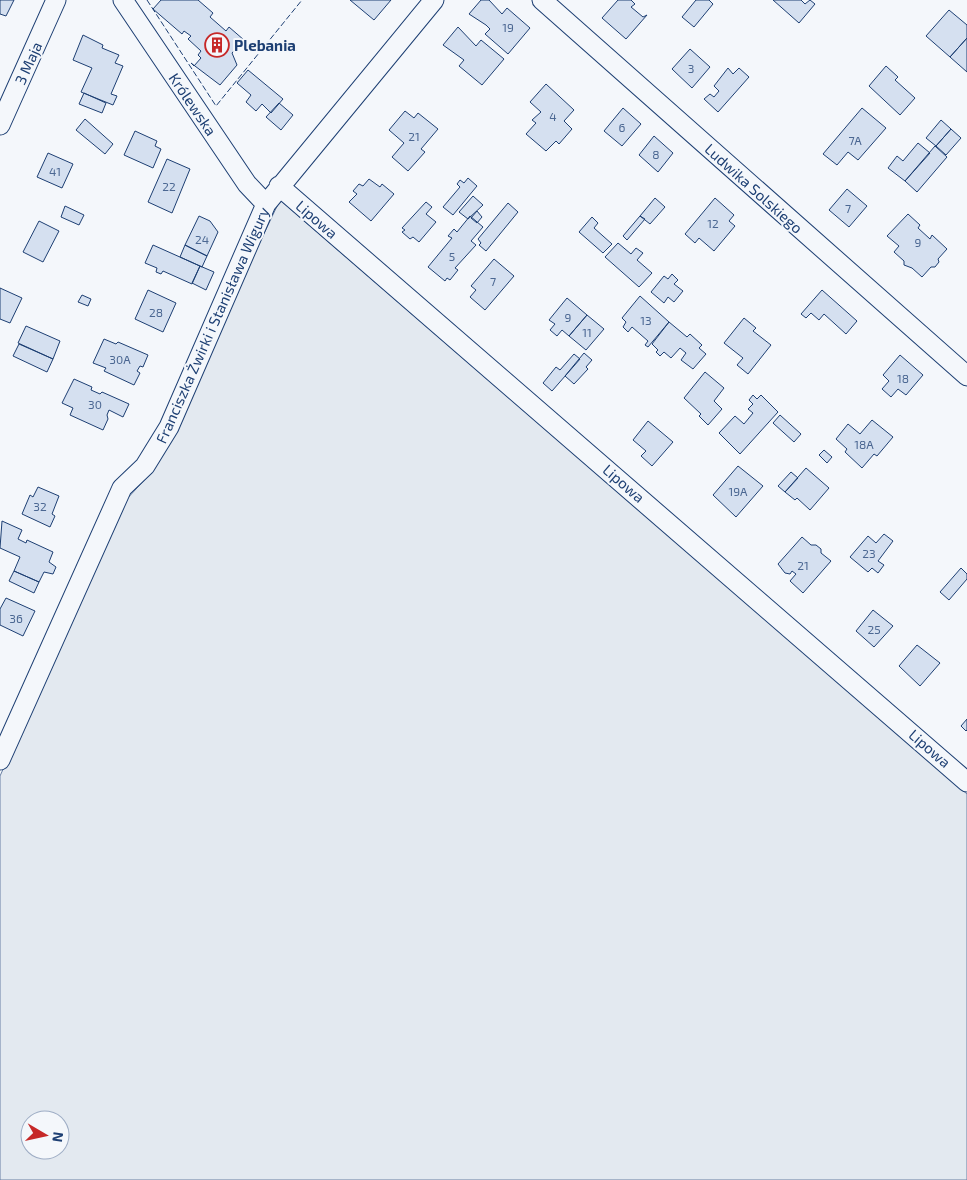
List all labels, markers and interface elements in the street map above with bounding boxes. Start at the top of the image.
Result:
house number: 19 [502,20,514,34]
building icon: Plebania [204,32,230,58]
place label: Plebania [234,36,296,54]
street label: 3 Maja [11,39,46,88]
house number: 3 [688,61,694,75]
street label: Królewska [166,69,220,139]
house number: 4 [549,109,557,123]
house number: 6 [619,120,626,134]
house number: 21 [408,129,420,143]
house number: 7A [848,133,862,147]
street label: Ludwika Solskiego [701,139,807,237]
house number: 8 [652,147,660,161]
house number: 41 [49,164,61,178]
house number: 22 [162,179,176,193]
street label: Lipowa [293,196,341,242]
house number: 7 [845,201,851,215]
street label: Franciszka Żwirki i Stanisława Wigury [152,204,272,446]
house number: 12 [707,216,719,230]
house number: 24 [195,232,209,246]
house number: 9 [915,235,922,249]
house number: 5 [449,249,455,263]
house number: 7 [490,274,496,288]
house number: 28 [149,305,163,319]
house number: 9 [565,310,572,324]
house number: 13 [640,313,652,327]
house number: 11 [582,325,592,339]
house number: 30A [109,352,131,366]
house number: 18 [897,371,909,385]
house number: 30 [88,397,102,411]
house number: 18A [854,437,874,451]
street label: Lipowa [600,460,648,506]
house number: 19A [728,484,748,498]
house number: 32 [33,499,47,513]
house number: 23 [862,546,876,560]
house number: 21 [797,558,809,572]
house number: 36 [9,611,23,625]
house number: 25 [867,622,881,636]
street label: Lipowa [906,725,954,771]
north arrow [20,1110,70,1160]
text: N [49,1131,68,1143]

